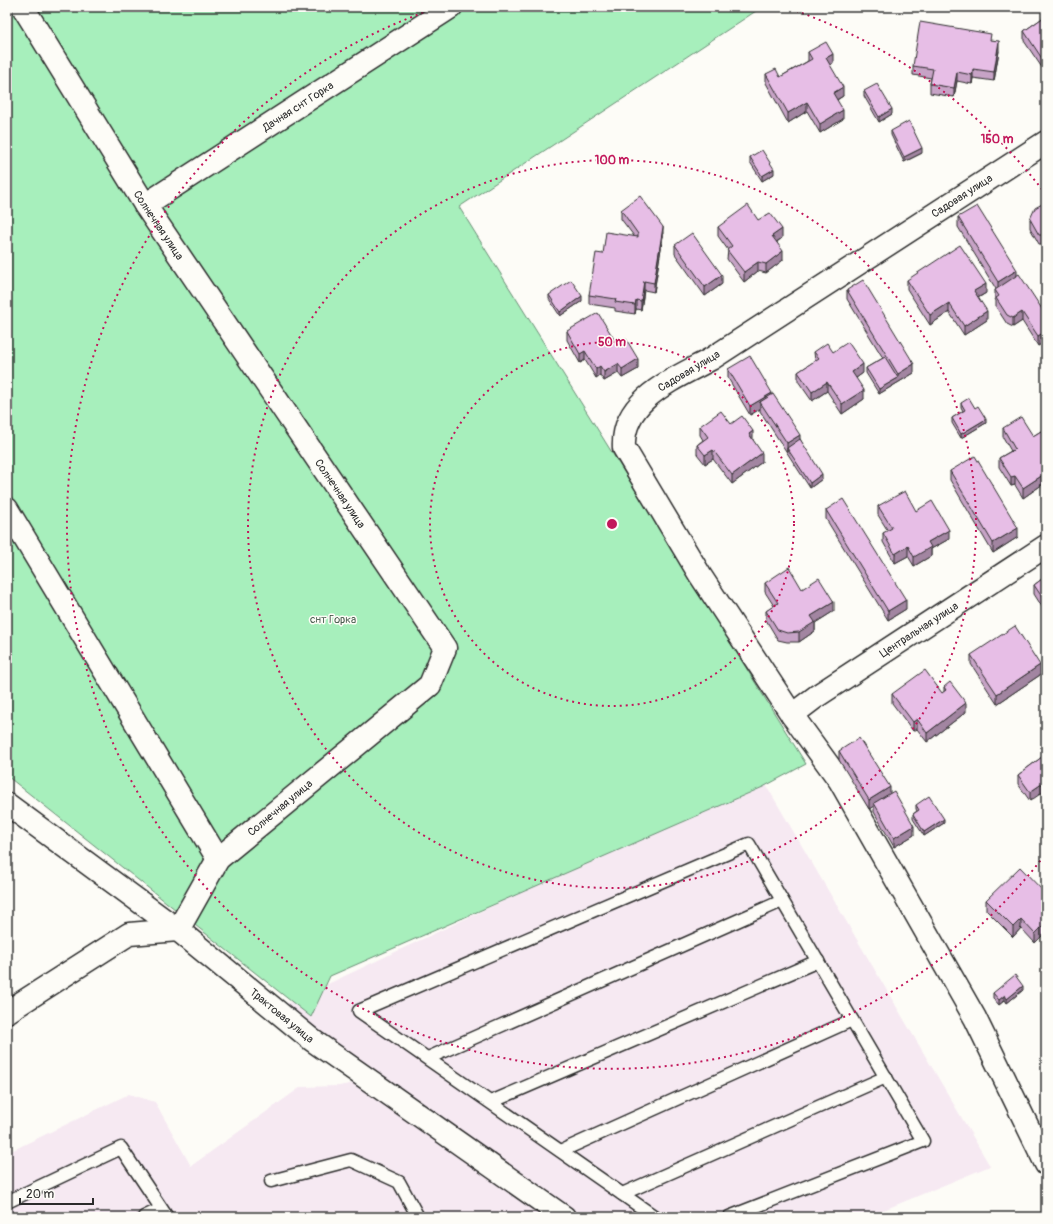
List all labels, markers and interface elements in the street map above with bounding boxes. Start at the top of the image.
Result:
street label: Дачная снт Горка [259,78,336,134]
text: 150 m [981,132,1014,147]
text: 100 m [595,153,630,168]
street label: Садовая улица [929,172,995,220]
street label: Солнечная улица [131,188,187,262]
text: 50 m [598,335,626,350]
street label: Садовая улица [656,347,722,395]
street label: Солнечная улица [312,456,368,531]
centre of rings [605,517,619,531]
street label: Центральная улица [877,599,960,660]
park label: снт Горка [310,613,356,626]
street label: Солнечная улица [245,777,315,839]
street label: Трактовая улица [247,985,317,1046]
scale bar [20,1180,93,1206]
text: 20 m [26,1187,55,1202]

